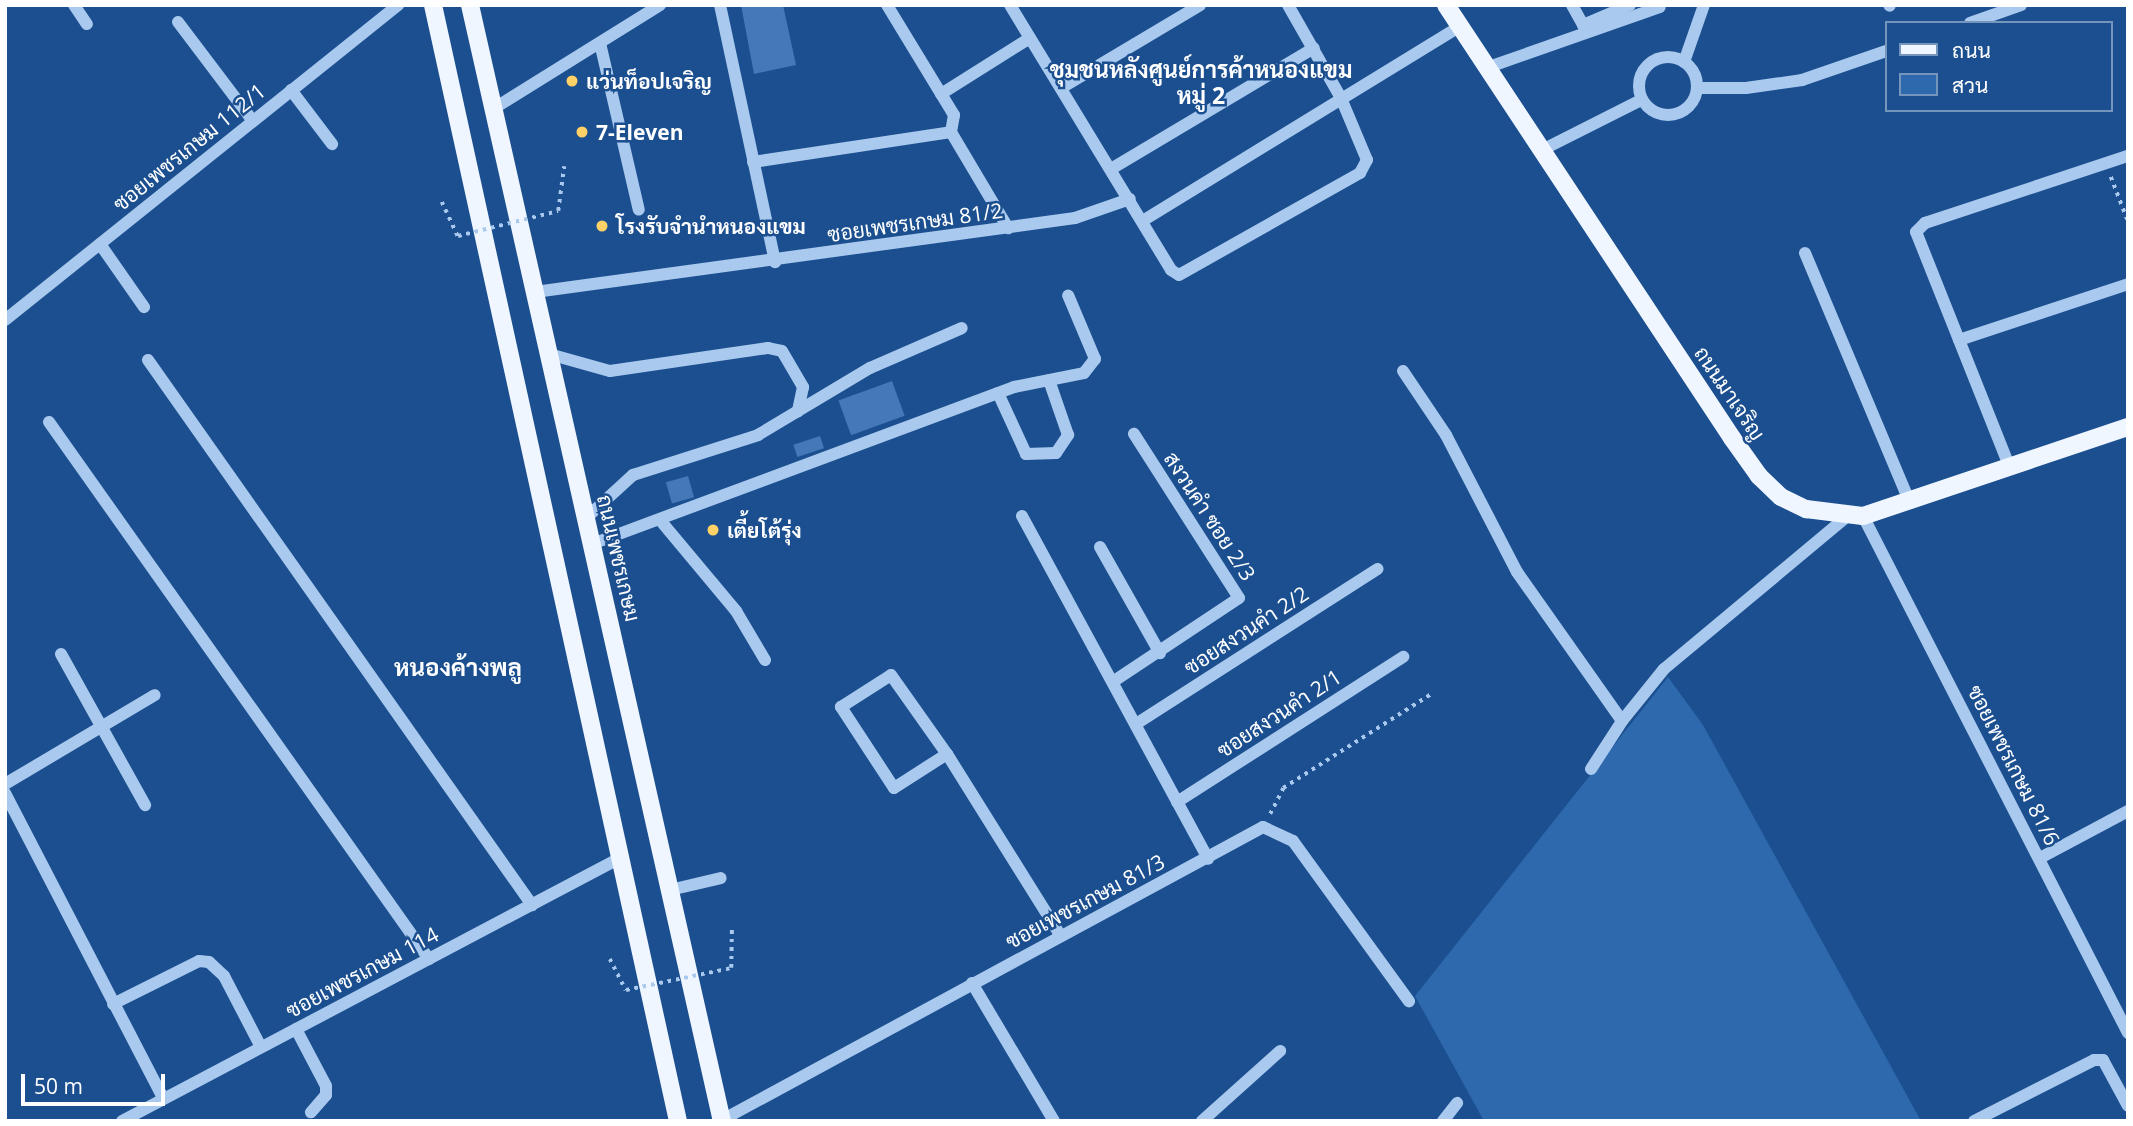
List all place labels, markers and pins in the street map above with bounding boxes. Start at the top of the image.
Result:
place label: แว่นท็อปเจริญ [586,68,712,94]
marker: แว่นท็อปเจริญ [564,73,580,89]
place label: 7-Eleven [596,119,683,145]
marker: 7-Eleven [574,124,590,140]
place label: โรงรับจำนำหนองแขม [616,213,806,239]
marker: โรงรับจำนำหนองแขม [594,218,610,234]
place label: เตี้ยโต้รุ่ง [727,517,802,543]
marker: เตี้ยโต้รุ่ง [705,522,721,538]

